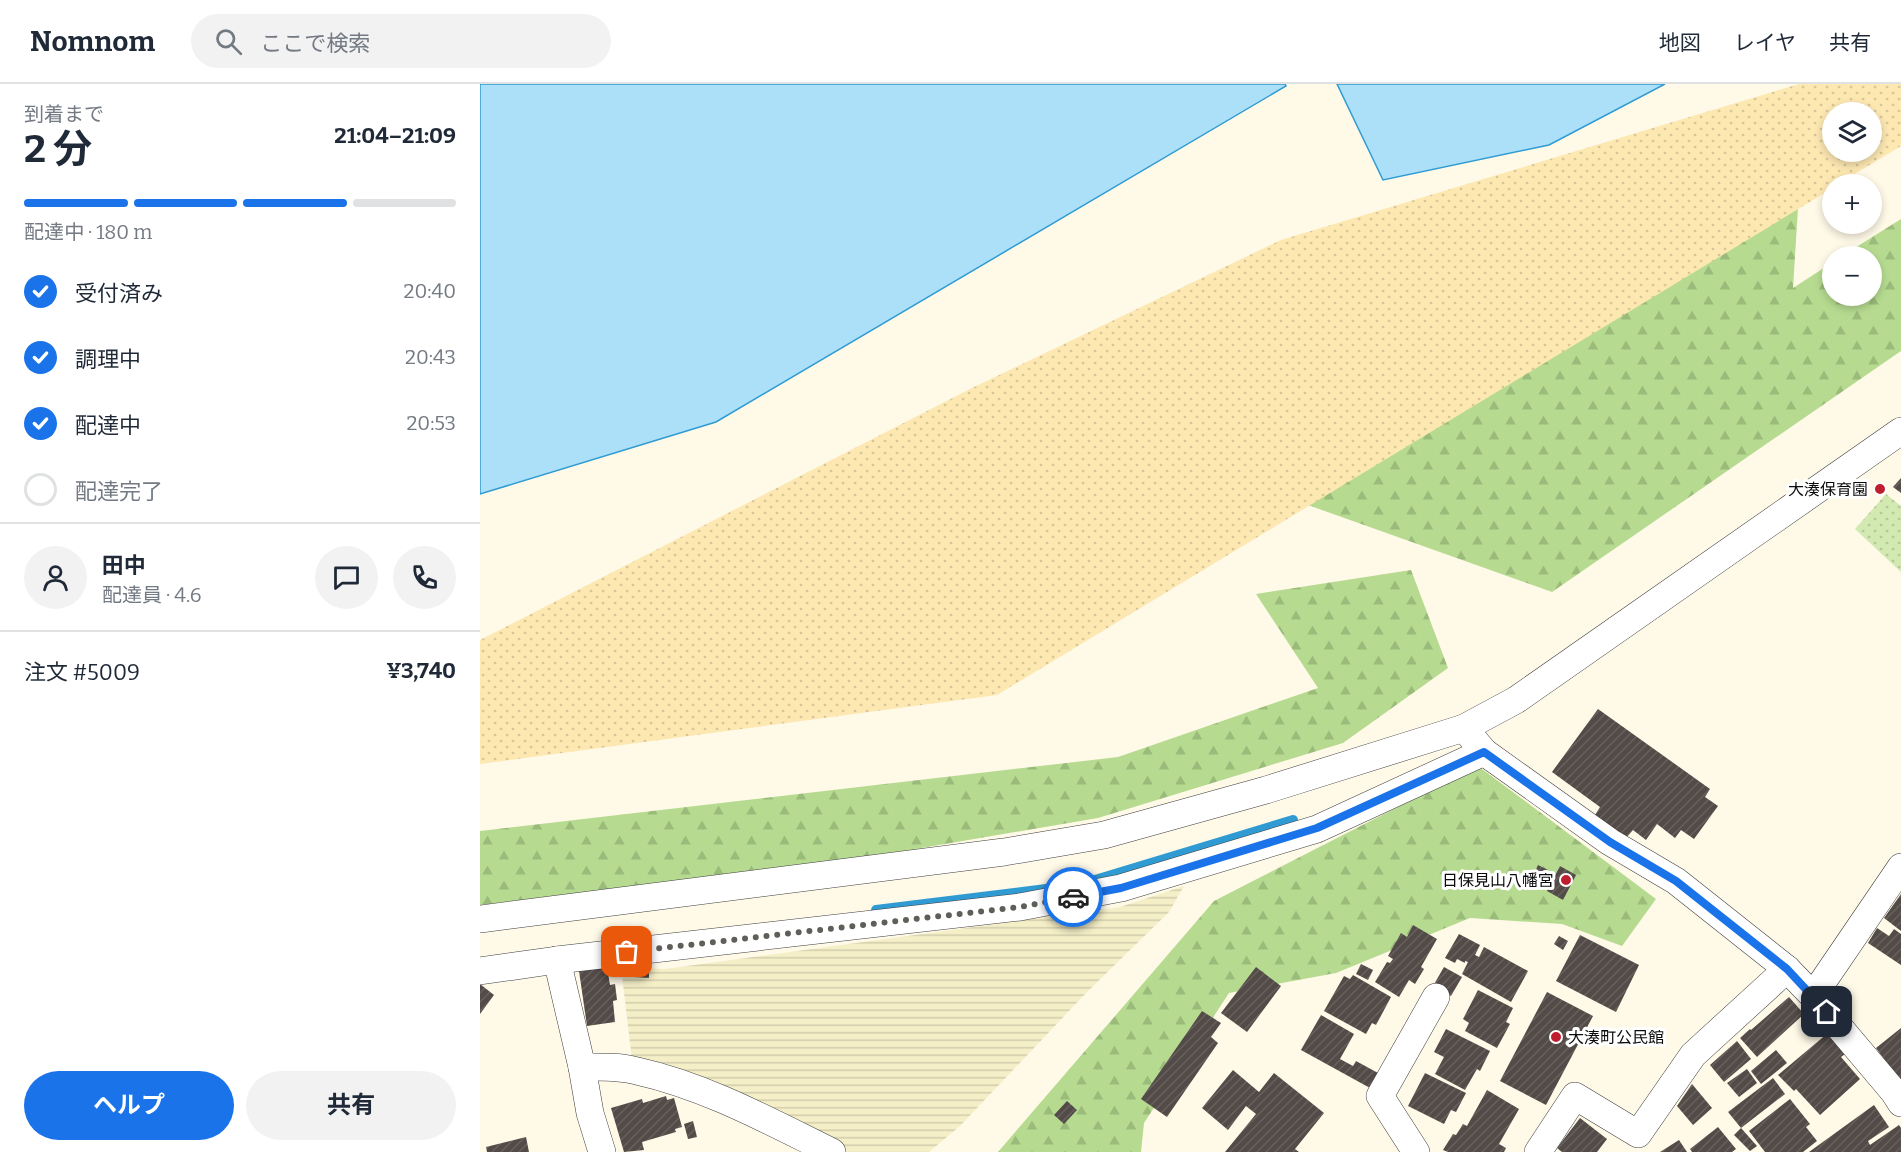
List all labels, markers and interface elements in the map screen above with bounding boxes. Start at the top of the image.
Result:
search box [191,14,611,68]
text: Nomnom [30,25,155,58]
icon: search [212,25,245,58]
text: ここで検索 [260,30,370,57]
text: 地図 [1659,30,1701,56]
text: レイヤ [1734,30,1796,56]
text: 共有 [1829,30,1871,56]
text: 到着まで [24,102,104,126]
map controls [1822,102,1882,306]
button: layers [1822,102,1882,162]
text: 21:04–21:09 [334,122,456,149]
text: 2 分 [24,126,92,172]
button: + [1822,174,1882,234]
text: 配達中 · 180 m [24,220,152,244]
button: − [1822,246,1882,306]
icon: check [24,275,57,308]
text: 20:40 [404,279,456,303]
text: 受付済み [75,280,163,307]
icon: check [24,341,57,374]
text: 20:43 [405,345,456,369]
text: 調理中 [75,346,141,373]
icon: check [24,407,57,440]
text: 20:53 [406,411,456,435]
text: 配達中 [75,412,141,439]
text: 配達完了 [75,478,163,505]
place label: 大湊保育園 [1788,480,1868,499]
marker: 大湊保育園 [1873,482,1887,496]
button: person [24,546,87,609]
button: chat [315,546,378,609]
button: phone [393,546,456,609]
text: 田中 [102,552,146,579]
text: 配達員 · 4.6 [102,583,201,607]
text: ¥3,740 [386,657,456,684]
text: 注文 #5009 [24,659,140,686]
courier [1043,867,1103,927]
place label: 日保見山八幡宮 [1442,871,1554,890]
marker: 日保見山八幡宮 [1559,873,1573,887]
icon: car [1057,881,1090,914]
pin [601,926,652,977]
icon: bag [610,935,643,968]
pin [1801,986,1852,1037]
icon: home [1810,995,1843,1028]
place label: 大湊町公民館 [1568,1028,1664,1047]
marker: 大湊町公民館 [1549,1030,1563,1044]
button: ヘルプ [24,1071,234,1140]
button: 共有 [246,1071,456,1140]

